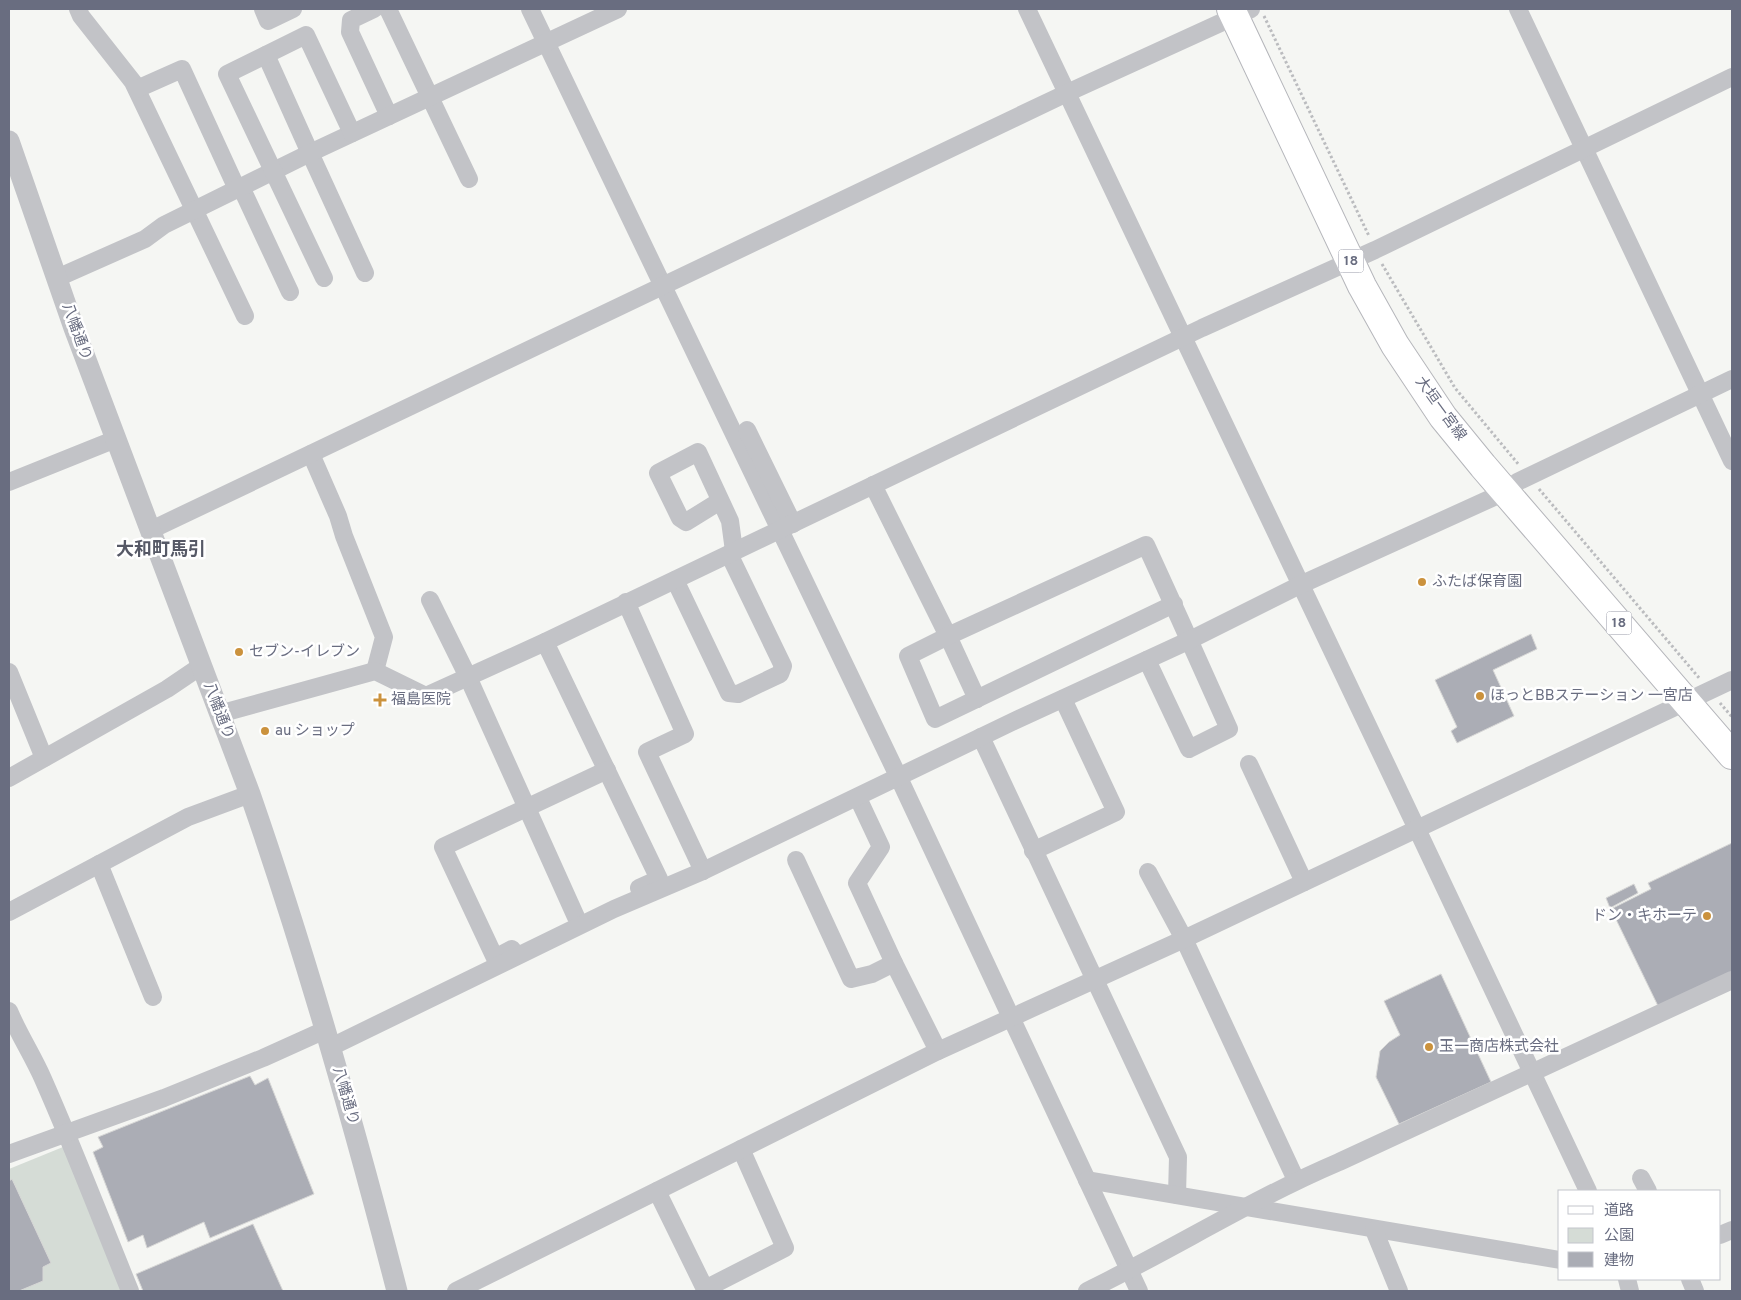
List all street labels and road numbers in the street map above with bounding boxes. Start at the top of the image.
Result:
road number: 18 [1338,250,1364,272]
street label: 八幡通り [57,301,95,363]
street label: 大垣一宮線 [1410,373,1470,445]
road number: 18 [1606,612,1632,634]
street label: 八幡通り [198,680,238,742]
street label: 八幡通り [328,1065,362,1127]

